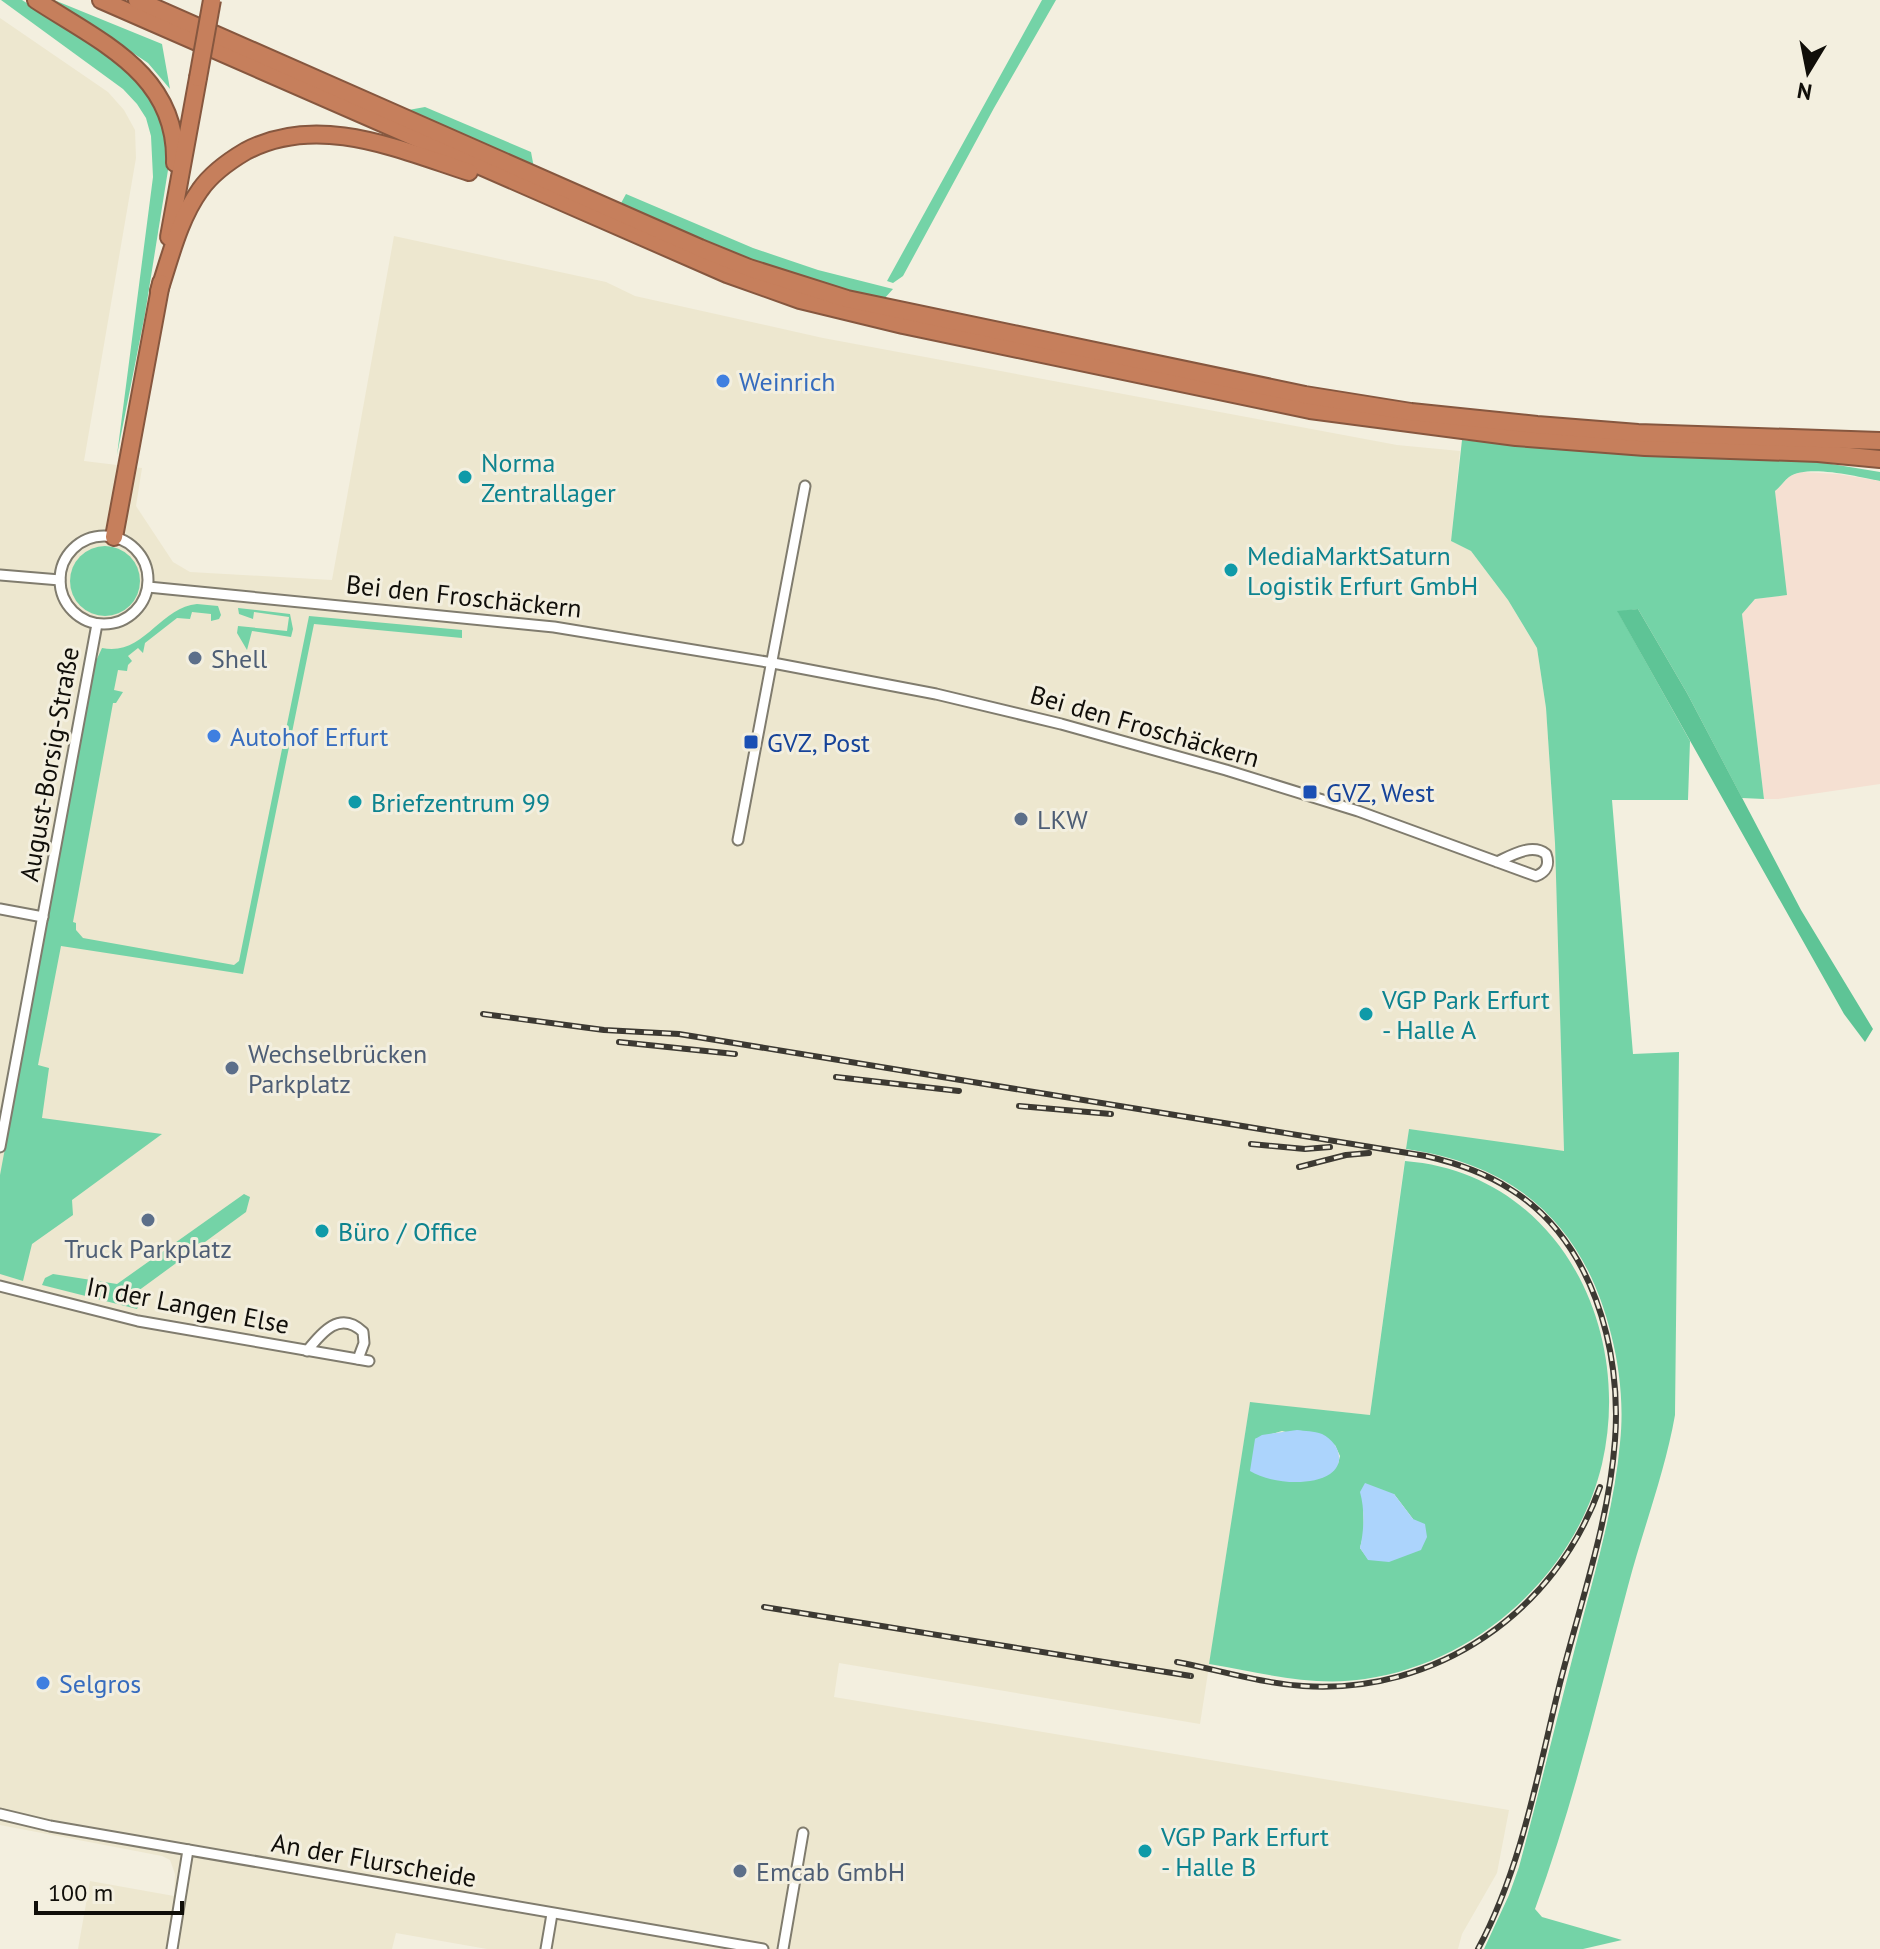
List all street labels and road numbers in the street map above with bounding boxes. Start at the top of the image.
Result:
street label: Bei den Froschäckern [345,567,583,625]
street label: August-Borsig-Straße [12,644,86,884]
street label: Bei den Froschäckern [1027,678,1263,774]
street label: In der Langen Else [84,1269,292,1341]
street label: An der Flurscheide [269,1826,479,1894]

